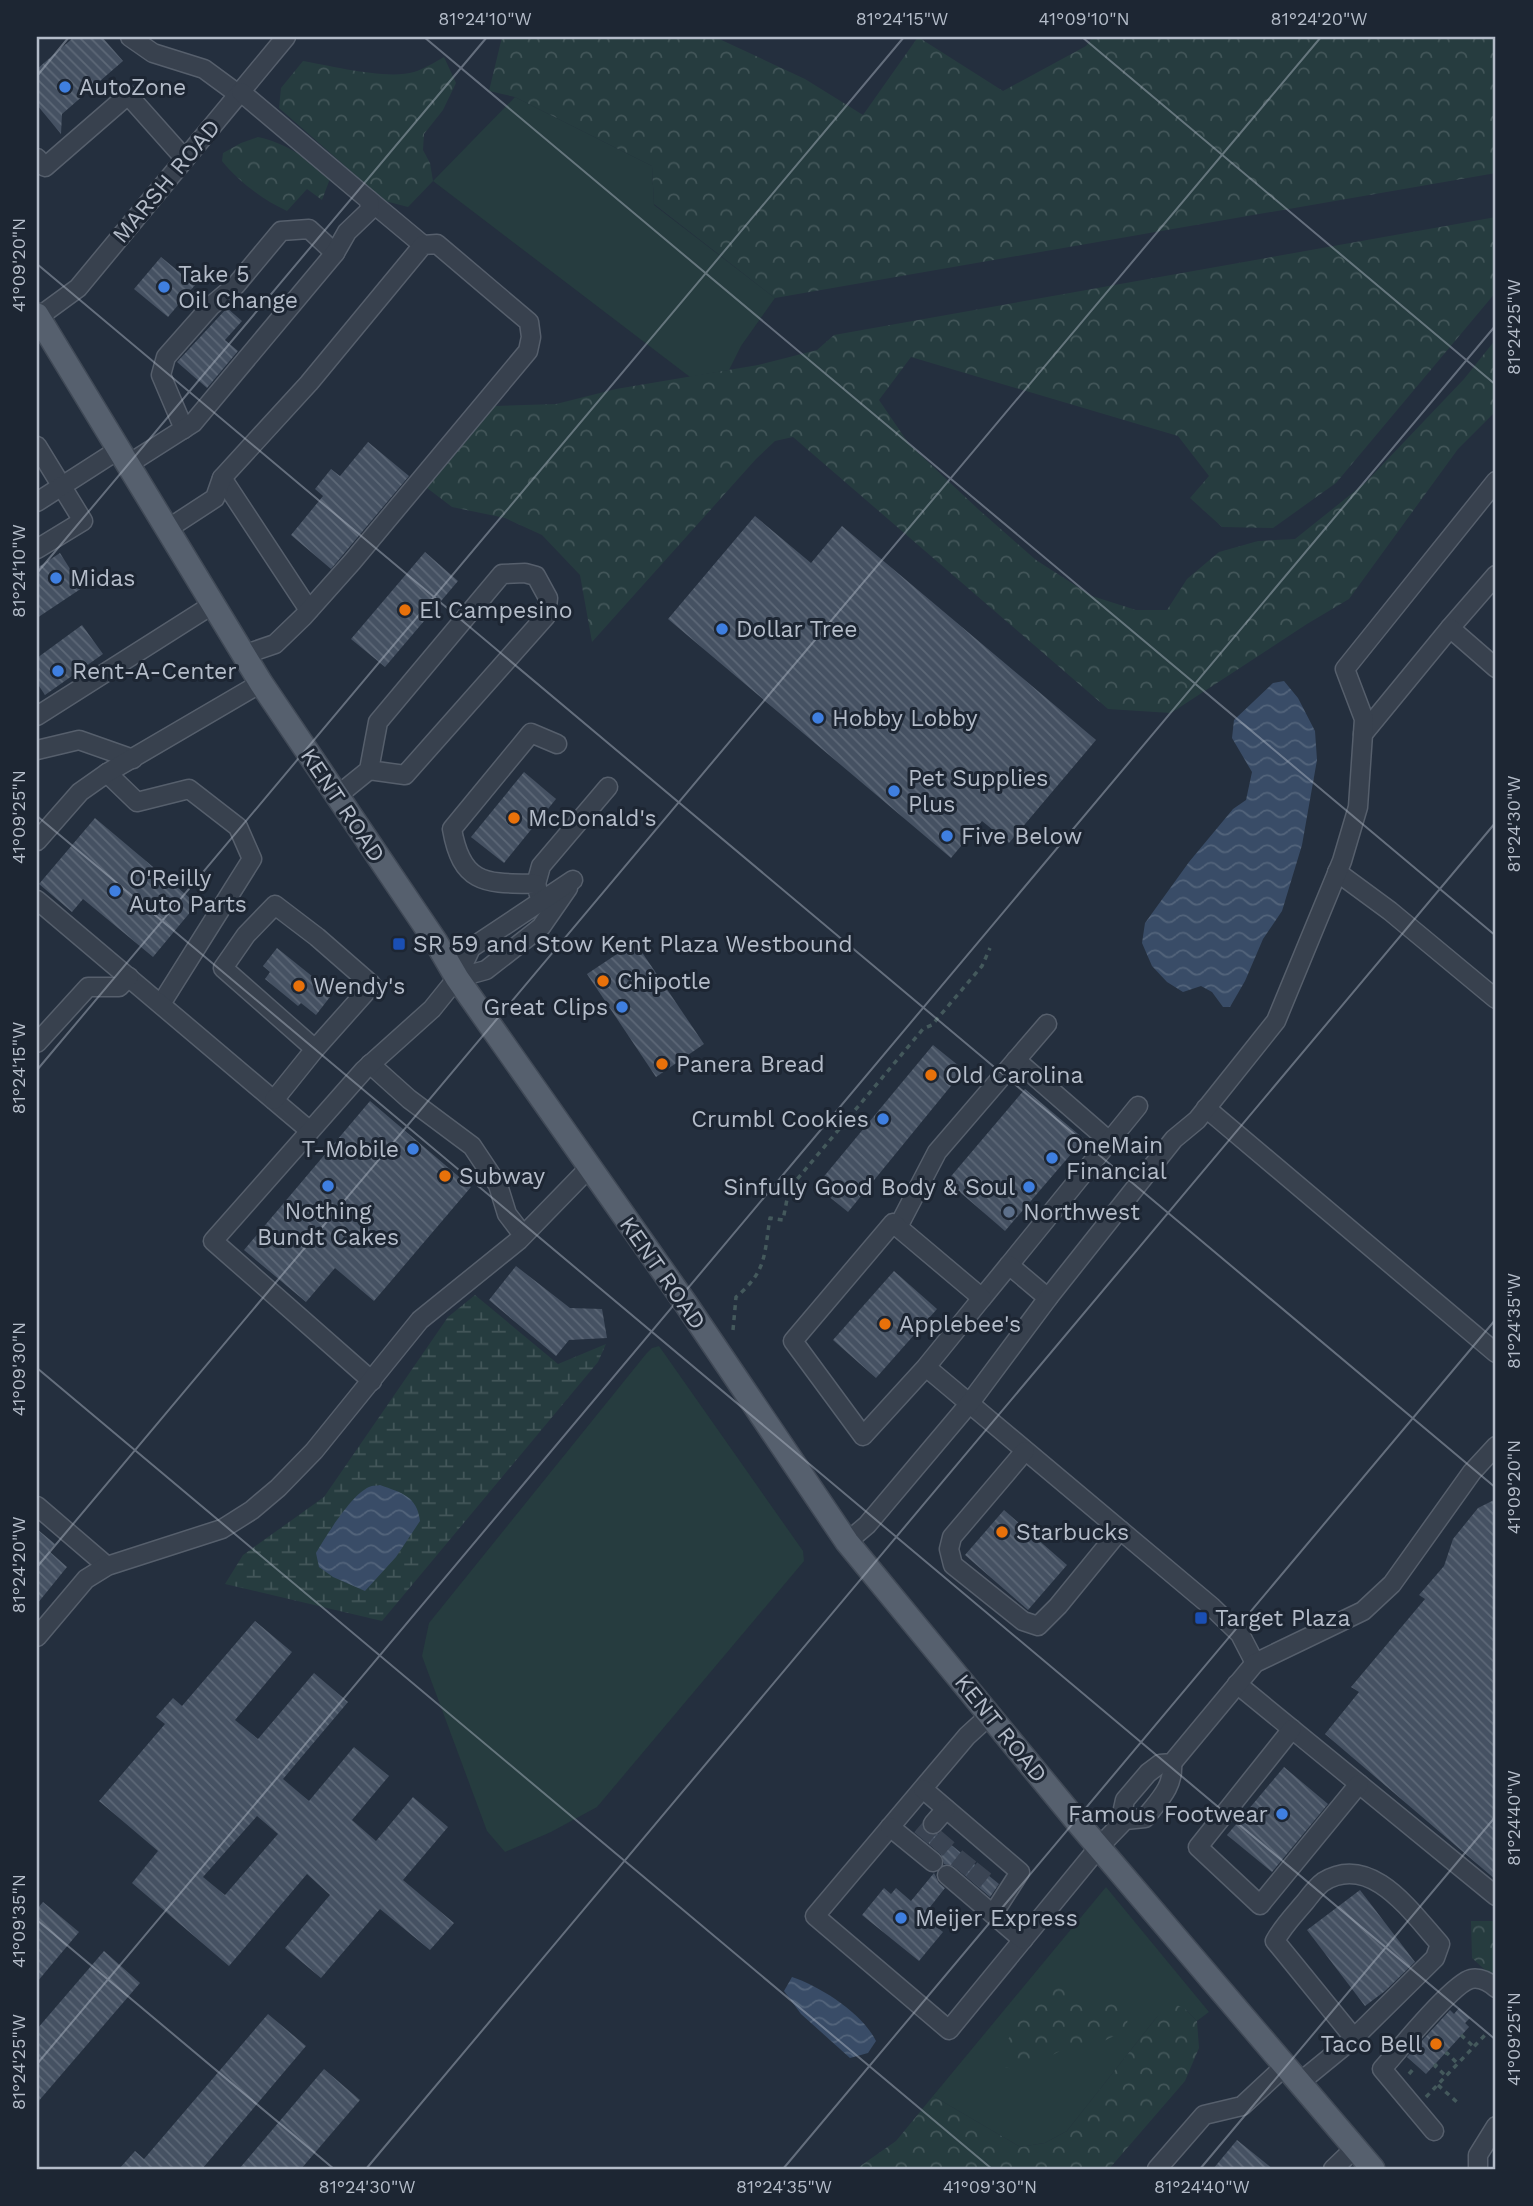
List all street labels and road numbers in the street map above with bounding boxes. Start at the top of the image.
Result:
street label: MARSH ROAD [107,114,226,249]
street label: KENT ROAD [295,743,391,867]
street label: KENT ROAD [614,1212,711,1335]
street label: KENT ROAD [949,1669,1052,1788]

